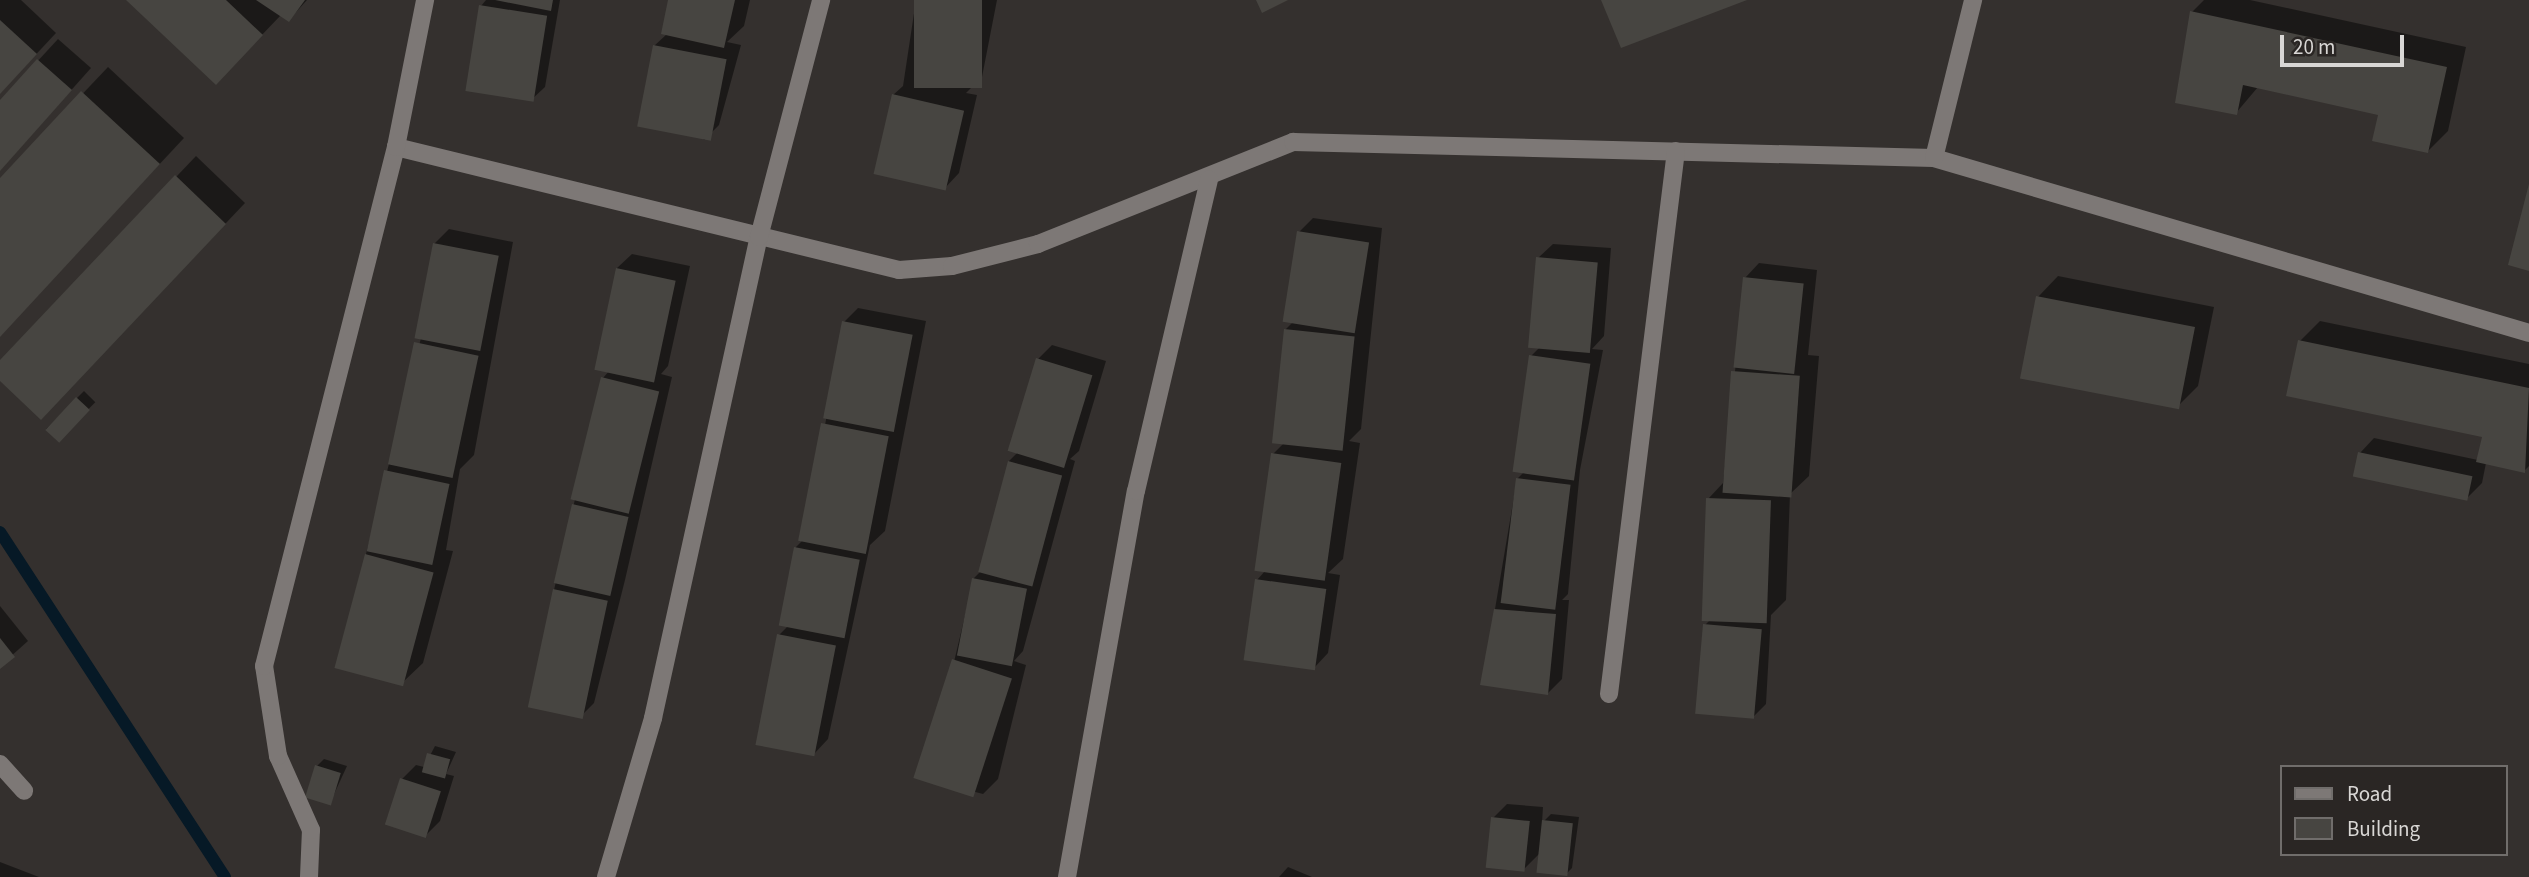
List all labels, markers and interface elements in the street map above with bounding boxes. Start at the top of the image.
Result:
scale bar [2284,21,2408,65]
text: 20 m [2293,32,2335,62]
legend [2280,765,2508,856]
text: Road [2347,779,2392,809]
text: Building [2347,814,2420,844]

